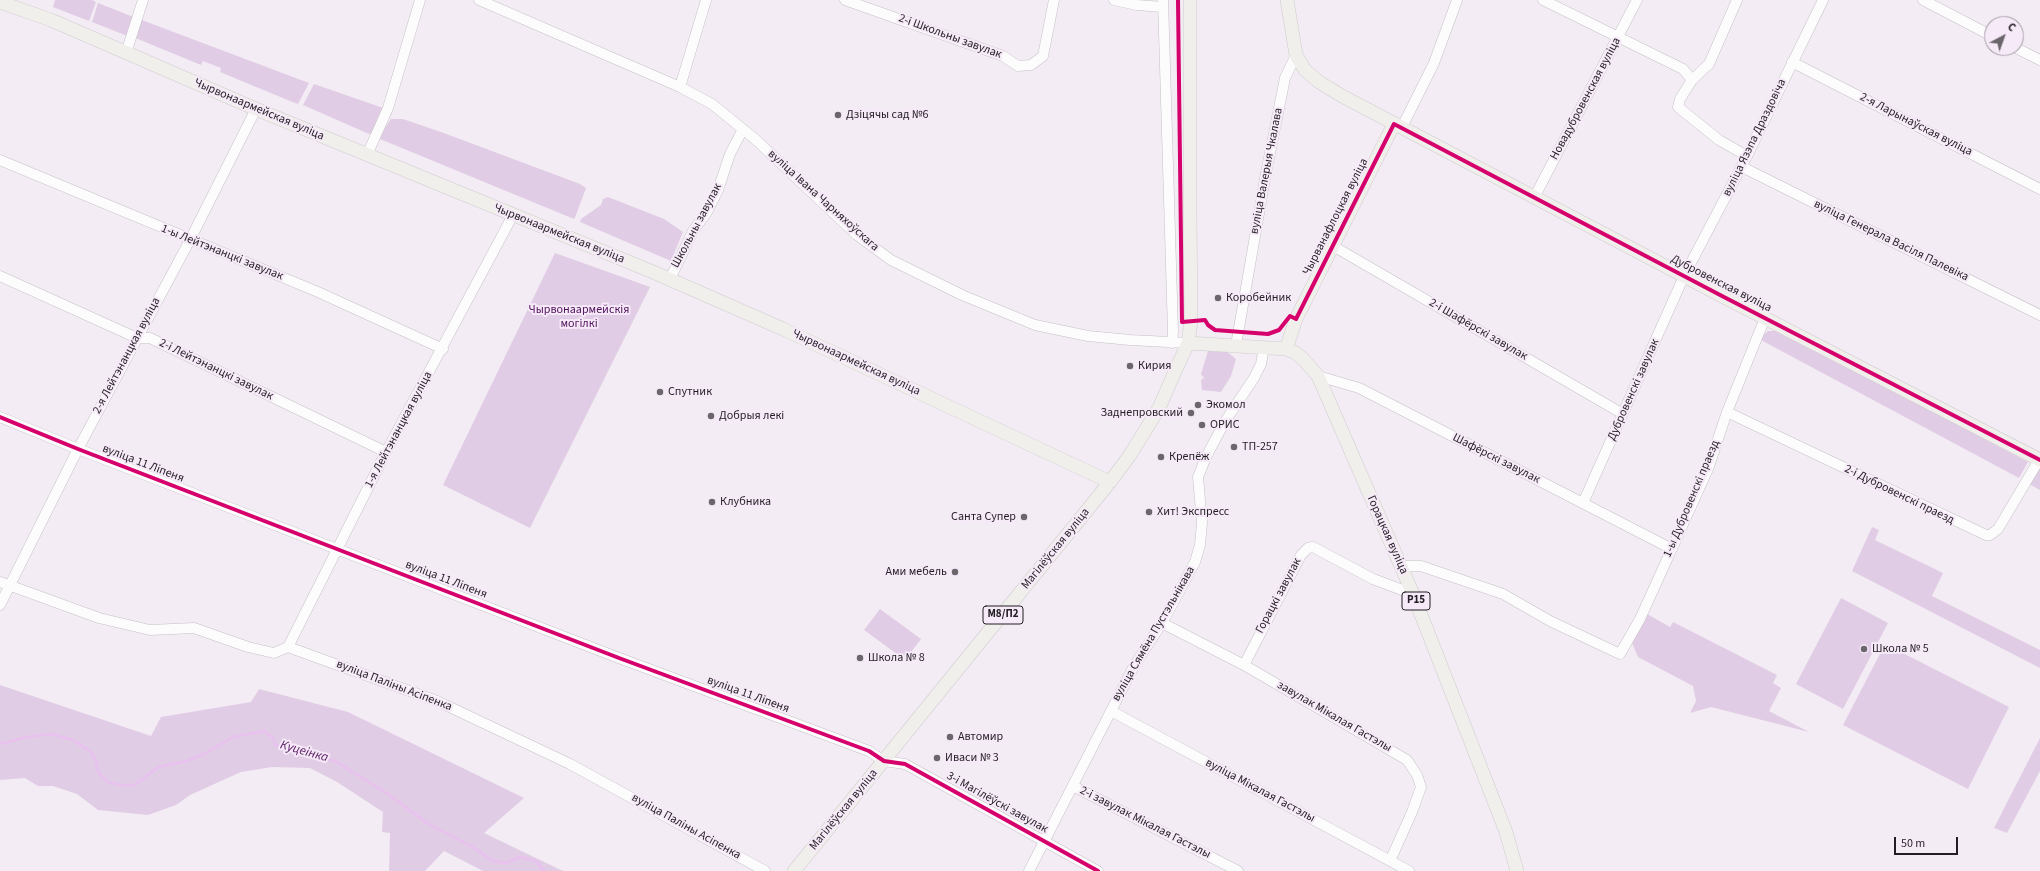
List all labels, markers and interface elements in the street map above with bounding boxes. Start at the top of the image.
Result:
street label: 2-і Школьны завулак [896,12,1004,62]
north arrow [1984,16,2024,56]
text: С [2004,20,2019,35]
street label: Новадубровенская вуліца [1548,35,1624,163]
street label: Чырвонаармейская вуліца [192,76,326,144]
street label: вуліца Язэпа Драздовіча [1720,77,1790,199]
street label: 2-я Ларынаўская вуліца [1857,90,1975,160]
street label: вуліца Валерыя Чкалава [1248,107,1286,235]
place label: Дзіцячы сад №6 [846,108,928,122]
marker: Дзіцячы сад №6 [833,110,843,120]
street label: вуліца Івана Чарняхоўскага [765,147,881,255]
street label: Чырванафлоцкая вуліца [1300,156,1372,278]
street label: Школьны завулак [669,181,725,271]
street label: вуліца Генерала Васіля Палевіка [1811,197,1971,285]
street label: Чырвонаармейская вуліца [491,201,627,267]
street label: 1-ы Лейтэнанцкі завулак [159,222,285,284]
street label: Дубровенская вуліца [1668,252,1774,316]
place label: Коробейник [1226,291,1291,305]
marker: Коробейник [1213,293,1223,303]
street label: 2-я Лейтэнанцкая вуліца [90,295,164,417]
street label: 2-і Шафёрскі завулак [1426,296,1530,364]
park label: Чырвонаармейскія могілкі [529,303,629,331]
street label: Чырвонаармейская вуліца [790,327,922,399]
street label: 2-і Лейтэнанцкі завулак [157,336,275,404]
street label: Дубровенскі завулак [1605,337,1663,443]
place label: Кирия [1138,359,1171,373]
marker: Кирия [1125,361,1135,371]
street label: 1-я Лейтэнанцкая вуліца [362,369,436,491]
place label: Спутник [668,385,712,399]
marker: Спутник [655,387,665,397]
place label: Экомол [1206,398,1246,412]
marker: Экомол [1193,400,1203,410]
place label: Заднепровский [1100,406,1183,420]
marker: Заднепровский [1186,408,1196,418]
place label: Добрыя лекі [719,409,784,423]
marker: Добрыя лекі [706,411,716,421]
place label: ОРИС [1210,418,1240,432]
marker: ОРИС [1197,420,1207,430]
street label: Шафёрскі завулак [1450,431,1542,487]
street label: 1-ы Дубровенскі праезд [1661,438,1723,560]
place label: ТП-257 [1242,440,1278,454]
street label: вуліца 11 Ліпеня [100,442,186,486]
marker: ТП-257 [1229,442,1239,452]
place label: Крепёж [1169,450,1209,464]
marker: Крепёж [1156,452,1166,462]
street label: 2-і Дубровенскі праезд [1842,462,1956,528]
street label: Горацкая вуліца [1363,493,1411,577]
place label: Клубника [720,495,771,509]
marker: Клубника [707,497,717,507]
place label: Хит! Экспресс [1157,505,1229,519]
street label: Магілёўская вуліца [1019,506,1093,592]
marker: Хит! Экспресс [1144,507,1154,517]
place label: Санта Супер [951,510,1016,524]
marker: Санта Супер [1019,512,1029,522]
street label: Горацкі завулак [1253,556,1305,636]
street label: вуліца 11 Ліпеня [403,558,489,602]
street label: вуліца Сямёна Пустэльнікава [1109,564,1199,704]
place label: Ами мебель [885,565,947,579]
marker: Ами мебель [950,567,960,577]
road number: Р15 [1402,592,1430,610]
road number: М8/П2 [983,606,1023,624]
place label: Школа № 5 [1872,642,1929,656]
marker: Школа № 5 [1859,644,1869,654]
place label: Школа № 8 [868,651,925,665]
marker: Школа № 8 [855,653,865,663]
street label: вуліца Паліны Асіпенка [334,657,454,715]
street label: вуліца 11 Ліпеня [705,673,791,717]
street label: завулак Мікалая Гастэлы [1274,678,1394,756]
place label: Автомир [958,730,1003,744]
marker: Автомир [945,732,955,742]
water label: Куцеінка [278,738,330,766]
place label: Иваси № 3 [945,751,999,765]
marker: Иваси № 3 [932,753,942,763]
street label: вуліца Мікалая Гастэлы [1203,756,1317,826]
street label: Магілёўская вуліца [807,767,881,853]
street label: 3-і Магілёўскі завулак [944,769,1050,837]
street label: 2-і завулак Мікалая Гастэлы [1077,784,1213,862]
street label: вуліца Паліны Асіпенка [629,791,743,863]
scale bar [1896,829,1960,855]
text: 50 m [1901,835,1925,852]

